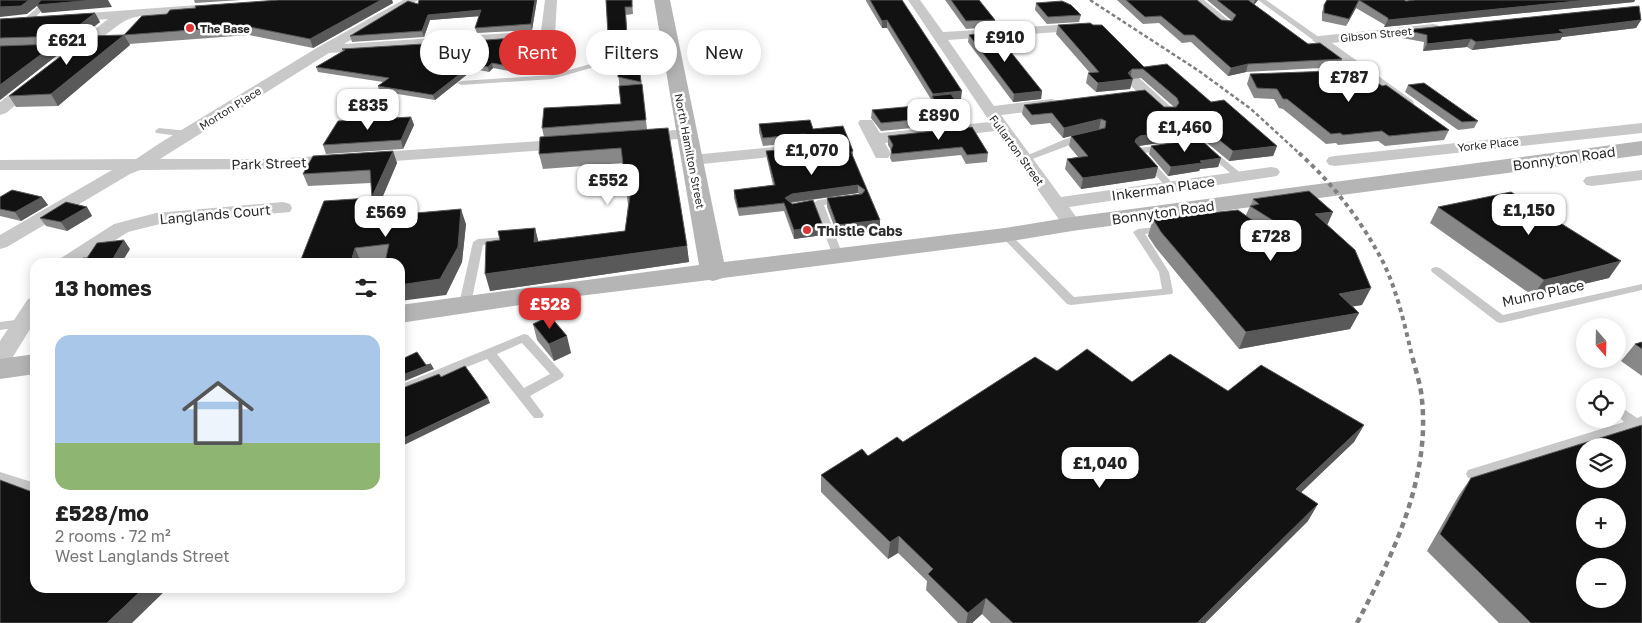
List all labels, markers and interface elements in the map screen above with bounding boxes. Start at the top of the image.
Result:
pin: £910 [975,20,1035,63]
marker: The Base [184,22,196,34]
place label: The Base [200,22,250,35]
pin: £621 [37,23,97,66]
street label: Gibson Street [1340,24,1412,44]
text: £910 [985,27,1025,47]
text: £621 [48,30,86,50]
chip: Buy [420,30,489,75]
chip: Rent [499,30,576,75]
chip: Filters [586,30,677,75]
chip: New [687,30,761,75]
pin: £787 [1319,61,1379,103]
text: £787 [1330,67,1368,87]
street label: Morton Place [197,84,263,132]
pin: £835 [338,88,398,131]
street label: North Hamilton Street [672,92,708,210]
text: £835 [348,95,388,115]
pin: £890 [909,98,969,141]
text: £890 [918,105,960,125]
pin: £1,460 [1144,110,1226,153]
street label: Fullarton Street [987,112,1047,188]
text: £1,460 [1158,117,1212,137]
pin: £1,070 [771,134,853,176]
street label: Yorke Place [1457,134,1519,154]
text: £1,070 [785,140,839,160]
street label: Bonnyton Road [1512,142,1616,174]
street label: Park Street [231,153,307,173]
pin: £552 [578,164,638,206]
text: £552 [588,170,628,190]
street label: Inkerman Place [1110,172,1216,204]
pin: £1,150 [1488,194,1570,236]
pin: £569 [356,196,416,238]
street label: Bonnyton Road [1111,196,1215,228]
text: £1,150 [1503,200,1555,220]
street label: Langlands Court [159,201,271,227]
text: £569 [366,202,406,222]
pin: £728 [1241,220,1301,262]
place label: Thistle Cabs [817,222,903,239]
marker: Thistle Cabs [801,224,813,236]
text: £728 [1251,226,1291,246]
icon: filters [352,274,380,302]
text: 13 homes [55,275,152,301]
street label: Munro Place [1500,276,1586,310]
pin: £528 [520,288,580,330]
text: £528 [530,294,570,314]
north arrow [1576,318,1626,368]
map controls [1576,318,1626,608]
icon: home [173,368,263,458]
button: locate [1576,378,1626,428]
button: layers [1576,438,1626,488]
pin: £1,040 [1059,446,1141,489]
text: £1,040 [1073,453,1127,473]
button: + [1576,498,1626,548]
text: £528/mo [55,500,149,526]
text: 2 rooms · 72 m² [55,526,171,546]
text: West Langlands Street [55,546,230,566]
button: − [1576,558,1626,608]

